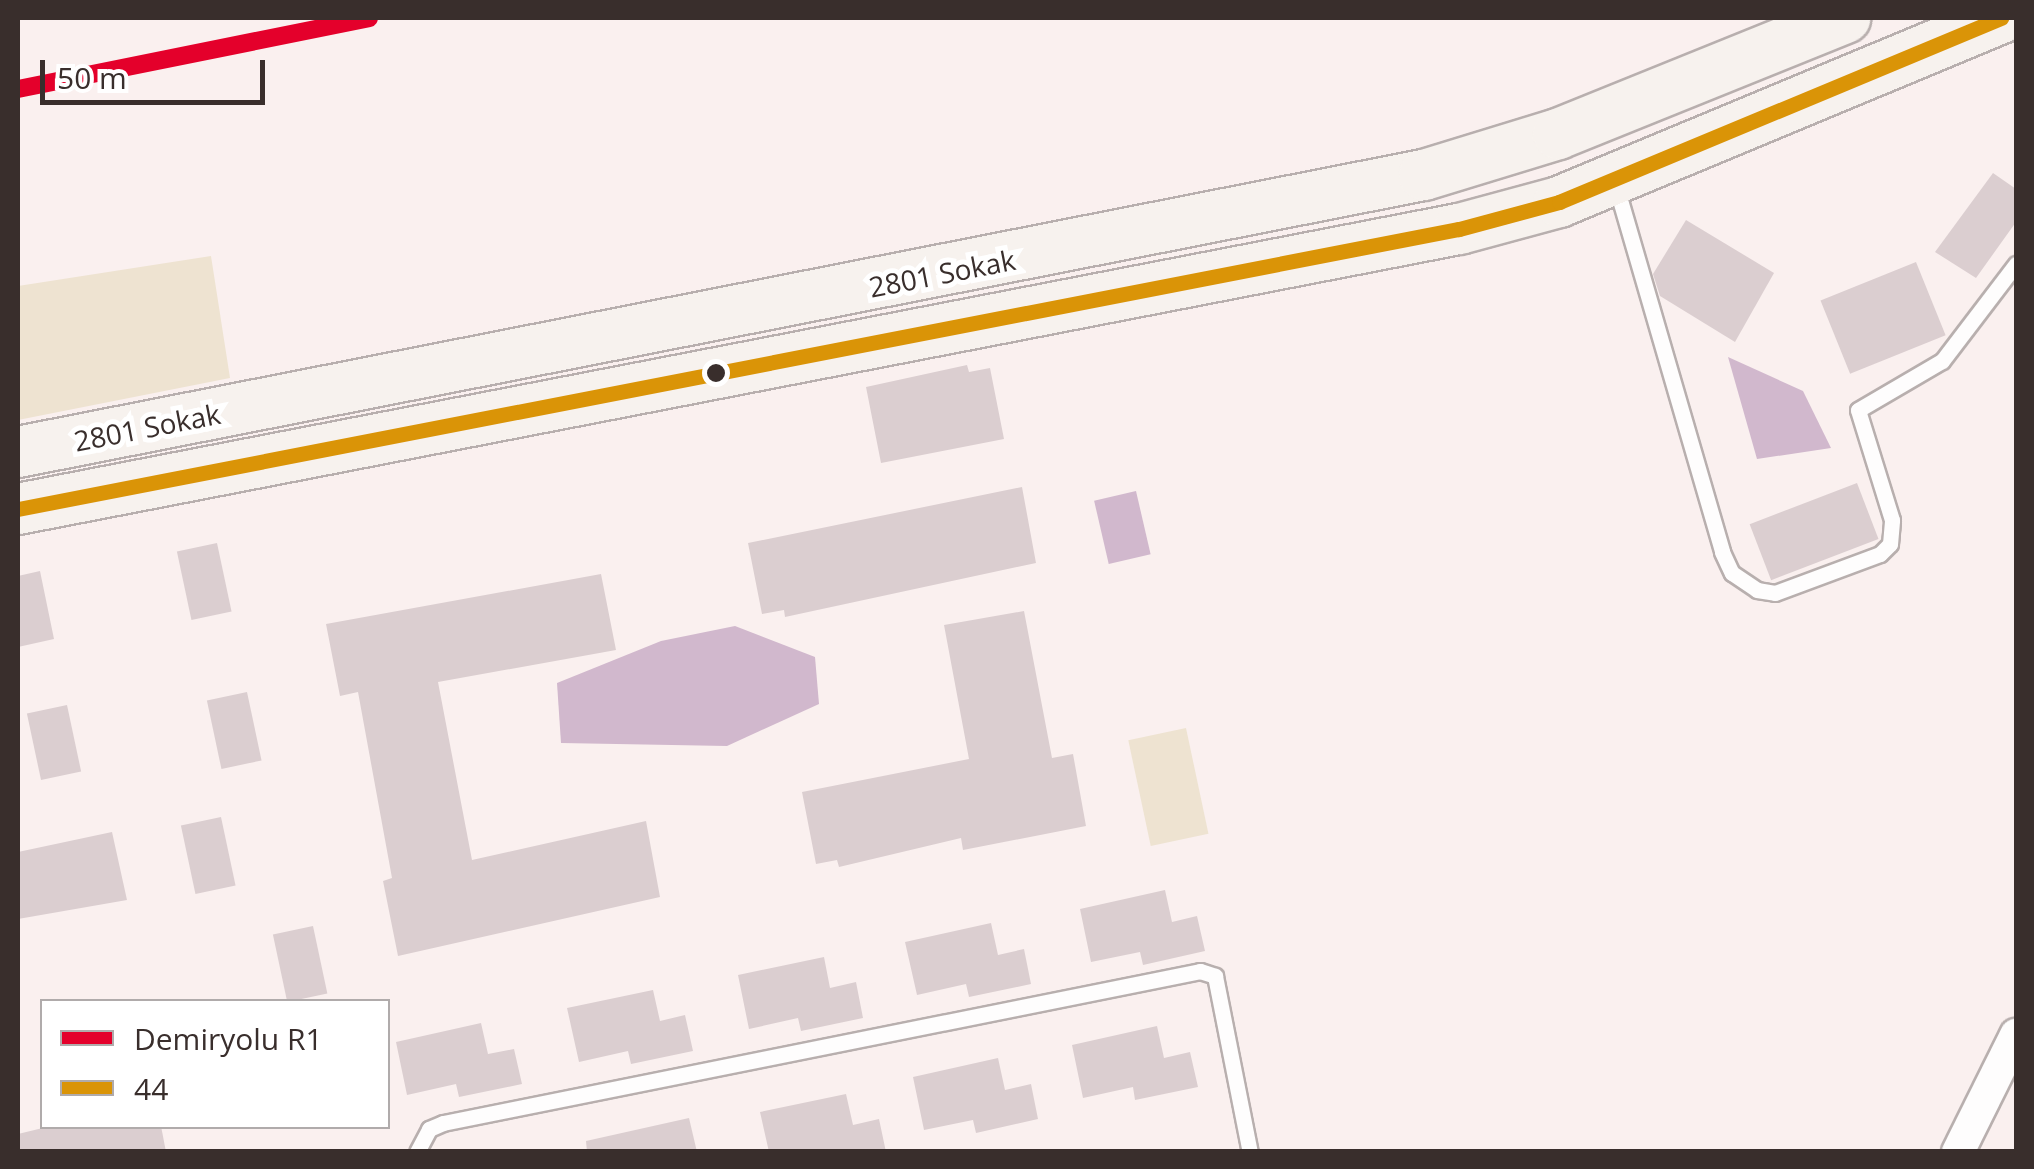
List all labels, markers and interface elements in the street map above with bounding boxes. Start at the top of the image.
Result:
scale bar [45,40,270,102]
text: 50 m [57,57,127,98]
street label: 2801 Sokak [866,242,1018,304]
unlabelled marker [706,363,726,383]
street label: 2801 Sokak [71,396,223,458]
legend [40,999,390,1129]
text: Demiryolu R1 [134,1018,323,1059]
text: 44 [134,1068,168,1109]

